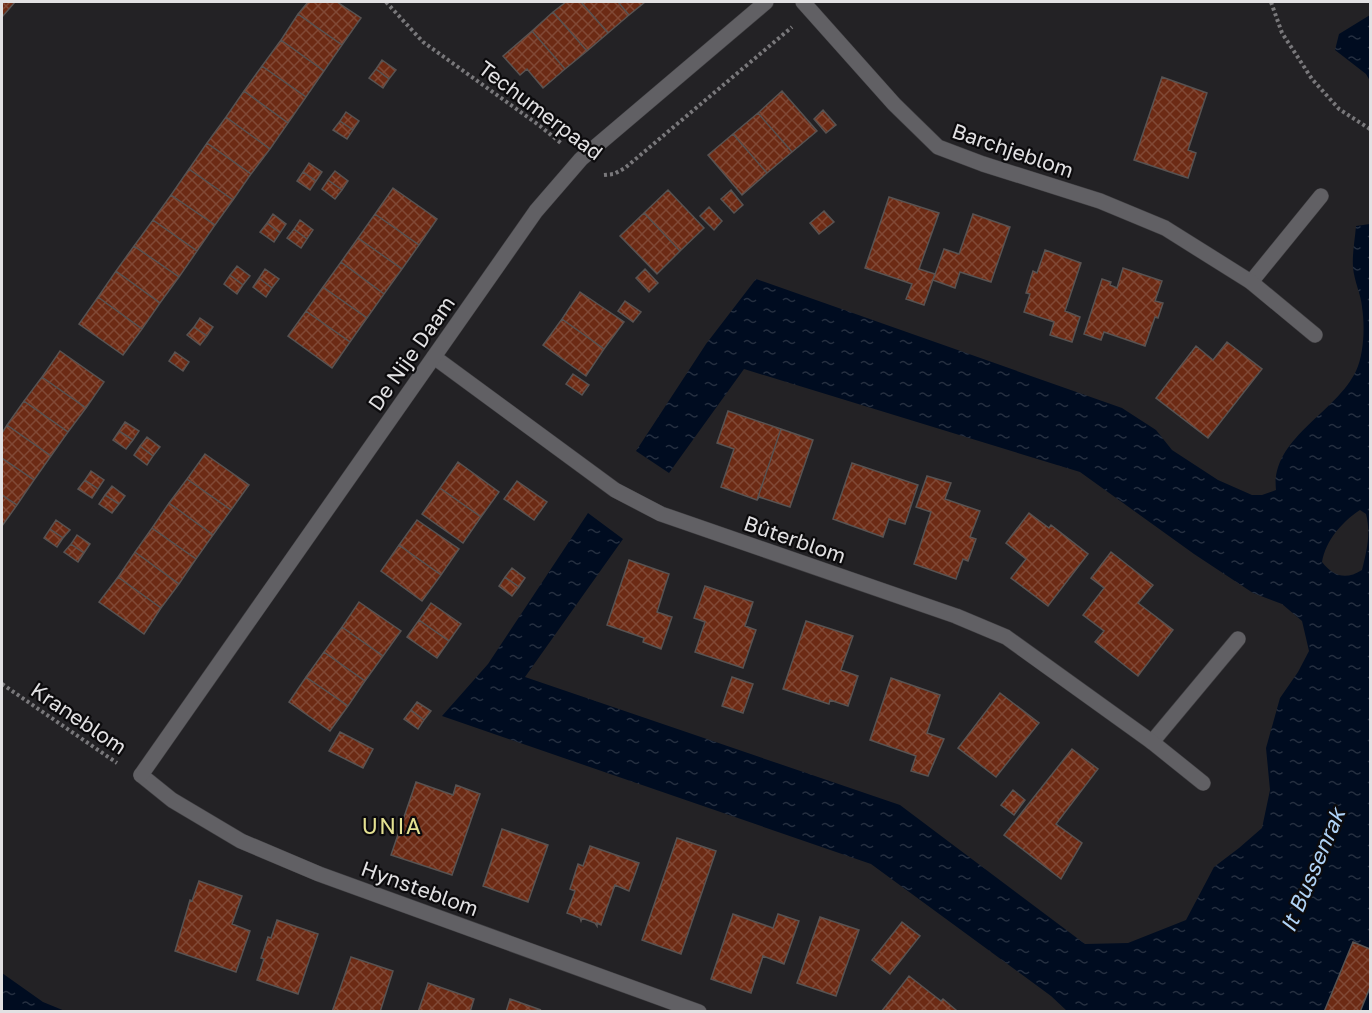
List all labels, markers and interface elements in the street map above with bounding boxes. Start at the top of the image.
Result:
street label: Techumerpaad [474,55,608,165]
street label: Barchjeblom [949,117,1077,183]
street label: De Nije Daam [362,291,460,415]
street label: Bûterblom [741,509,849,569]
street label: Kraneblom [26,676,132,760]
water label: It Bussenrak [1274,802,1351,936]
district label: UNIA [362,812,422,839]
street label: Hynsteblom [358,855,482,921]

